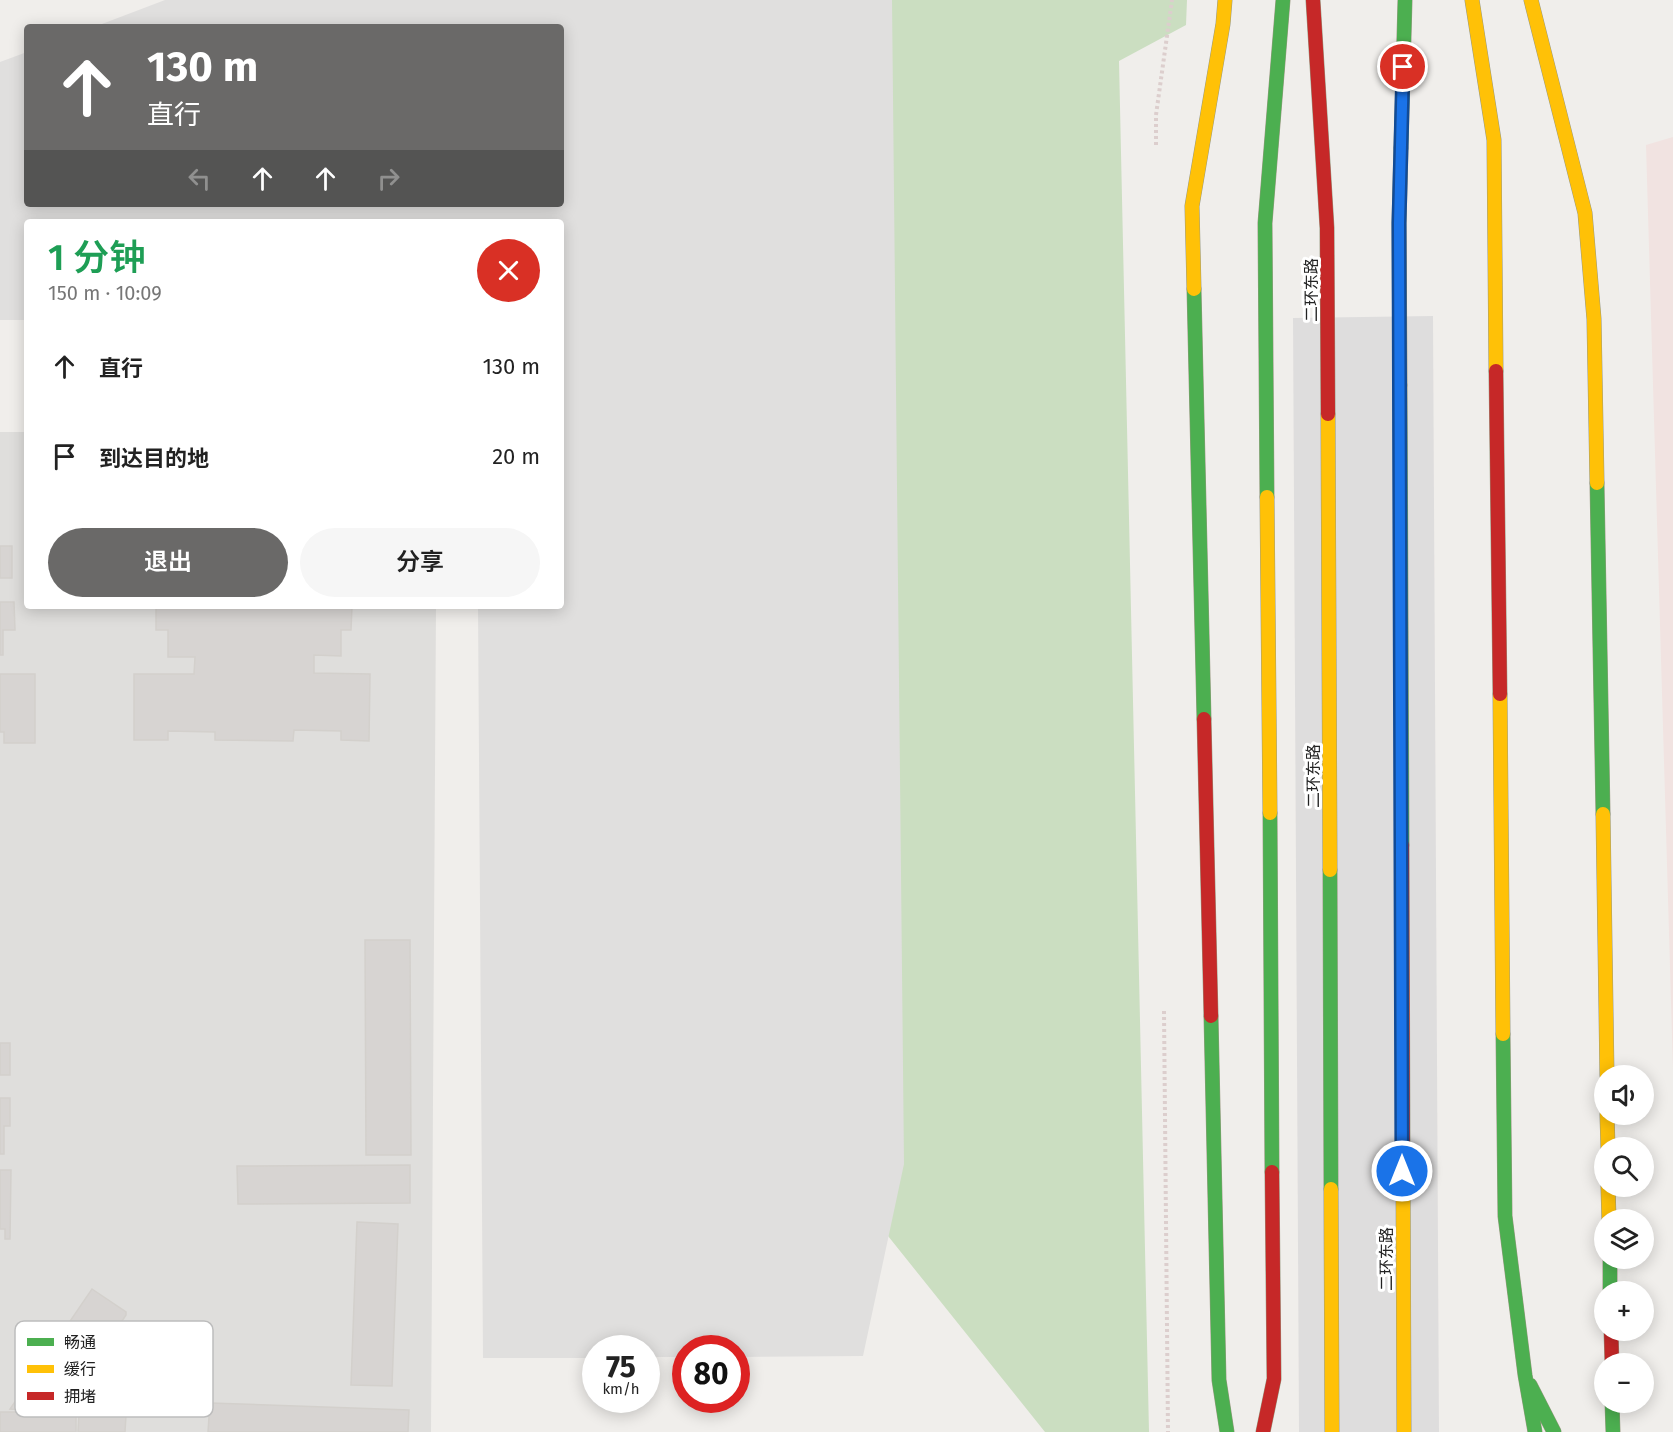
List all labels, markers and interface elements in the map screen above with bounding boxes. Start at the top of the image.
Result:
pin [1377,41,1428,92]
text: 130 m [147,42,258,92]
icon: ahead [48,48,126,126]
icon: arrive [1386,50,1419,83]
text: 直行 [147,99,201,131]
icon: left [183,162,216,195]
icon: ahead [246,162,279,195]
icon: ahead [309,162,342,195]
icon: right [372,162,405,195]
text: 1 分钟 [48,236,145,280]
button: close [477,239,540,302]
street label: 二环东路 [1302,258,1321,322]
text: 150 m · 10:09 [48,281,162,305]
icon: ahead [48,350,81,383]
text: 130 m [483,353,540,380]
text: 直行 [99,355,143,382]
icon: arrive [48,440,81,473]
text: 20 m [492,443,540,470]
text: 到达目的地 [99,445,209,472]
button: 退出 [48,528,288,597]
button: 分享 [300,528,540,597]
street label: 二环东路 [1304,744,1323,808]
map controls [1594,1065,1654,1413]
button: sound [1594,1065,1654,1125]
button: search [1594,1137,1654,1197]
position arrow [1370,1139,1434,1203]
button: layers [1594,1209,1654,1269]
street label: 二环东路 [1377,1227,1396,1291]
button: + [1594,1281,1654,1341]
legend [15,1321,213,1417]
text: 畅通 [64,1333,96,1352]
speed limit sign: 80 [672,1335,750,1413]
text: 75 [606,1349,636,1385]
button: − [1594,1353,1654,1413]
text: 缓行 [64,1360,96,1379]
text: km/h [602,1380,640,1398]
text: 拥堵 [64,1387,96,1406]

